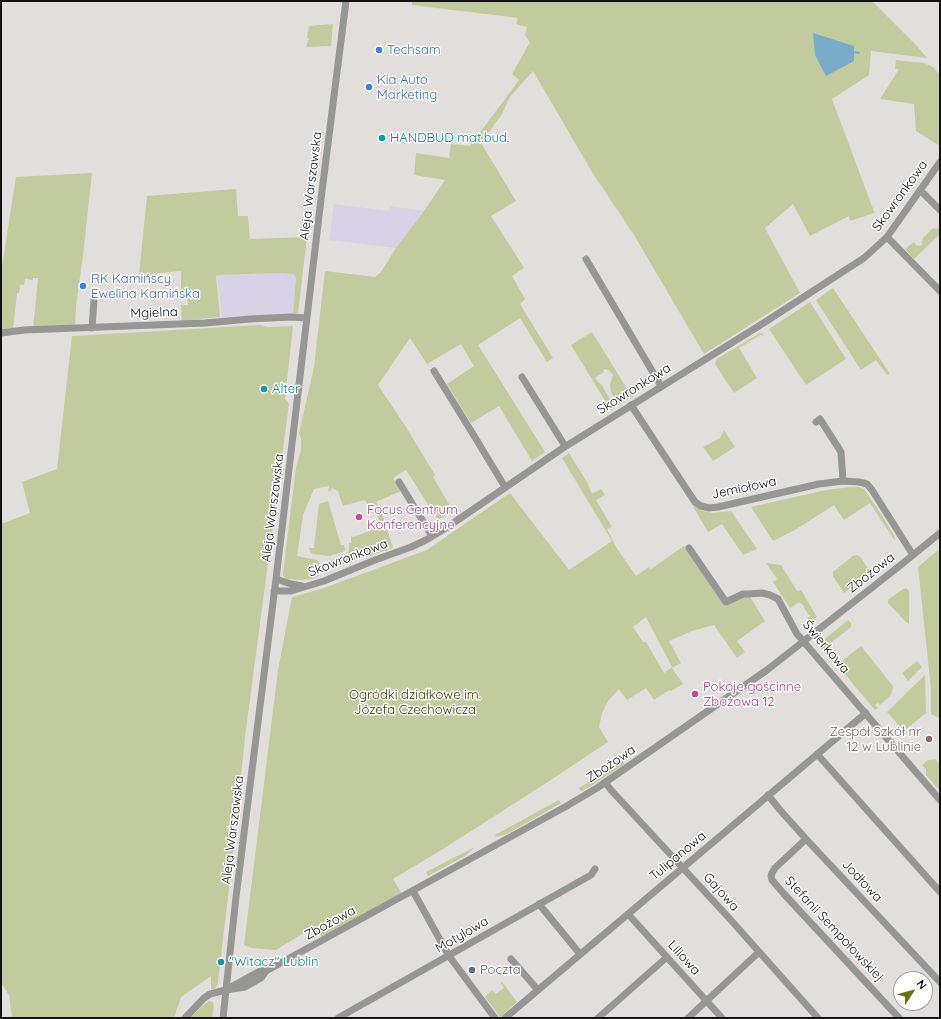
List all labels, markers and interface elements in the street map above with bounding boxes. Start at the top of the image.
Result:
place label: Techsam [387,42,441,58]
marker: Techsam [374,45,384,55]
place label: Kia Auto Marketing [377,72,437,103]
marker: Kia Auto Marketing [364,82,374,92]
place label: HANDBUD mat.bud. [390,130,509,146]
street label: Aleja Warszawska [297,131,325,241]
marker: HANDBUD mat.bud. [377,133,387,143]
street label: Skowronkowa [869,157,931,235]
place label: RK Kamińscy Ewelina Kamińska [91,271,200,302]
marker: RK Kamińscy Ewelina Kamińska [78,281,88,291]
street label: Mgielna [130,304,178,322]
street label: Skowronkowa [594,360,674,418]
place label: Alter [272,381,300,397]
marker: Alter [259,384,269,394]
street label: Aleja Warszawska [259,453,287,563]
street label: Jemiołowa [710,474,778,502]
place label: Focus Centrum Konferencyjne [367,502,458,533]
marker: Focus Centrum Konferencyjne [354,512,364,522]
street label: Skowronkowa [306,536,390,580]
street label: Zbożowa [844,550,898,596]
street label: Świerkowa [799,617,853,677]
place label: Pokoje gościnne Zbożowa 12 [703,679,801,710]
park label: Ogródki działkowe im. Józefa Czechowicza [349,687,481,718]
marker: Pokoje gościnne Zbożowa 12 [690,689,700,699]
place label: Zespół Szkół nr 12 w Lublinie [830,724,921,755]
marker: Zespół Szkół nr 12 w Lublinie [924,734,934,744]
street label: Zbożowa [583,742,639,786]
street label: Aleja Warszawska [219,775,247,885]
street label: Tulipanowa [647,828,709,884]
street label: Jodłowa [839,857,885,905]
street label: Gajowa [700,870,742,914]
street label: Stefanii Sempołowskiej [781,873,887,985]
street label: Zbożowa [302,903,358,943]
street label: Motylowa [433,914,491,956]
street label: Liliowa [664,938,704,978]
place label: "Witacz" Lublin [229,954,319,970]
marker: "Witacz" Lublin [216,957,226,967]
place label: Poczta [480,962,521,978]
marker: Poczta [467,965,477,975]
north arrow [893,971,933,1011]
text: N [914,977,930,992]

